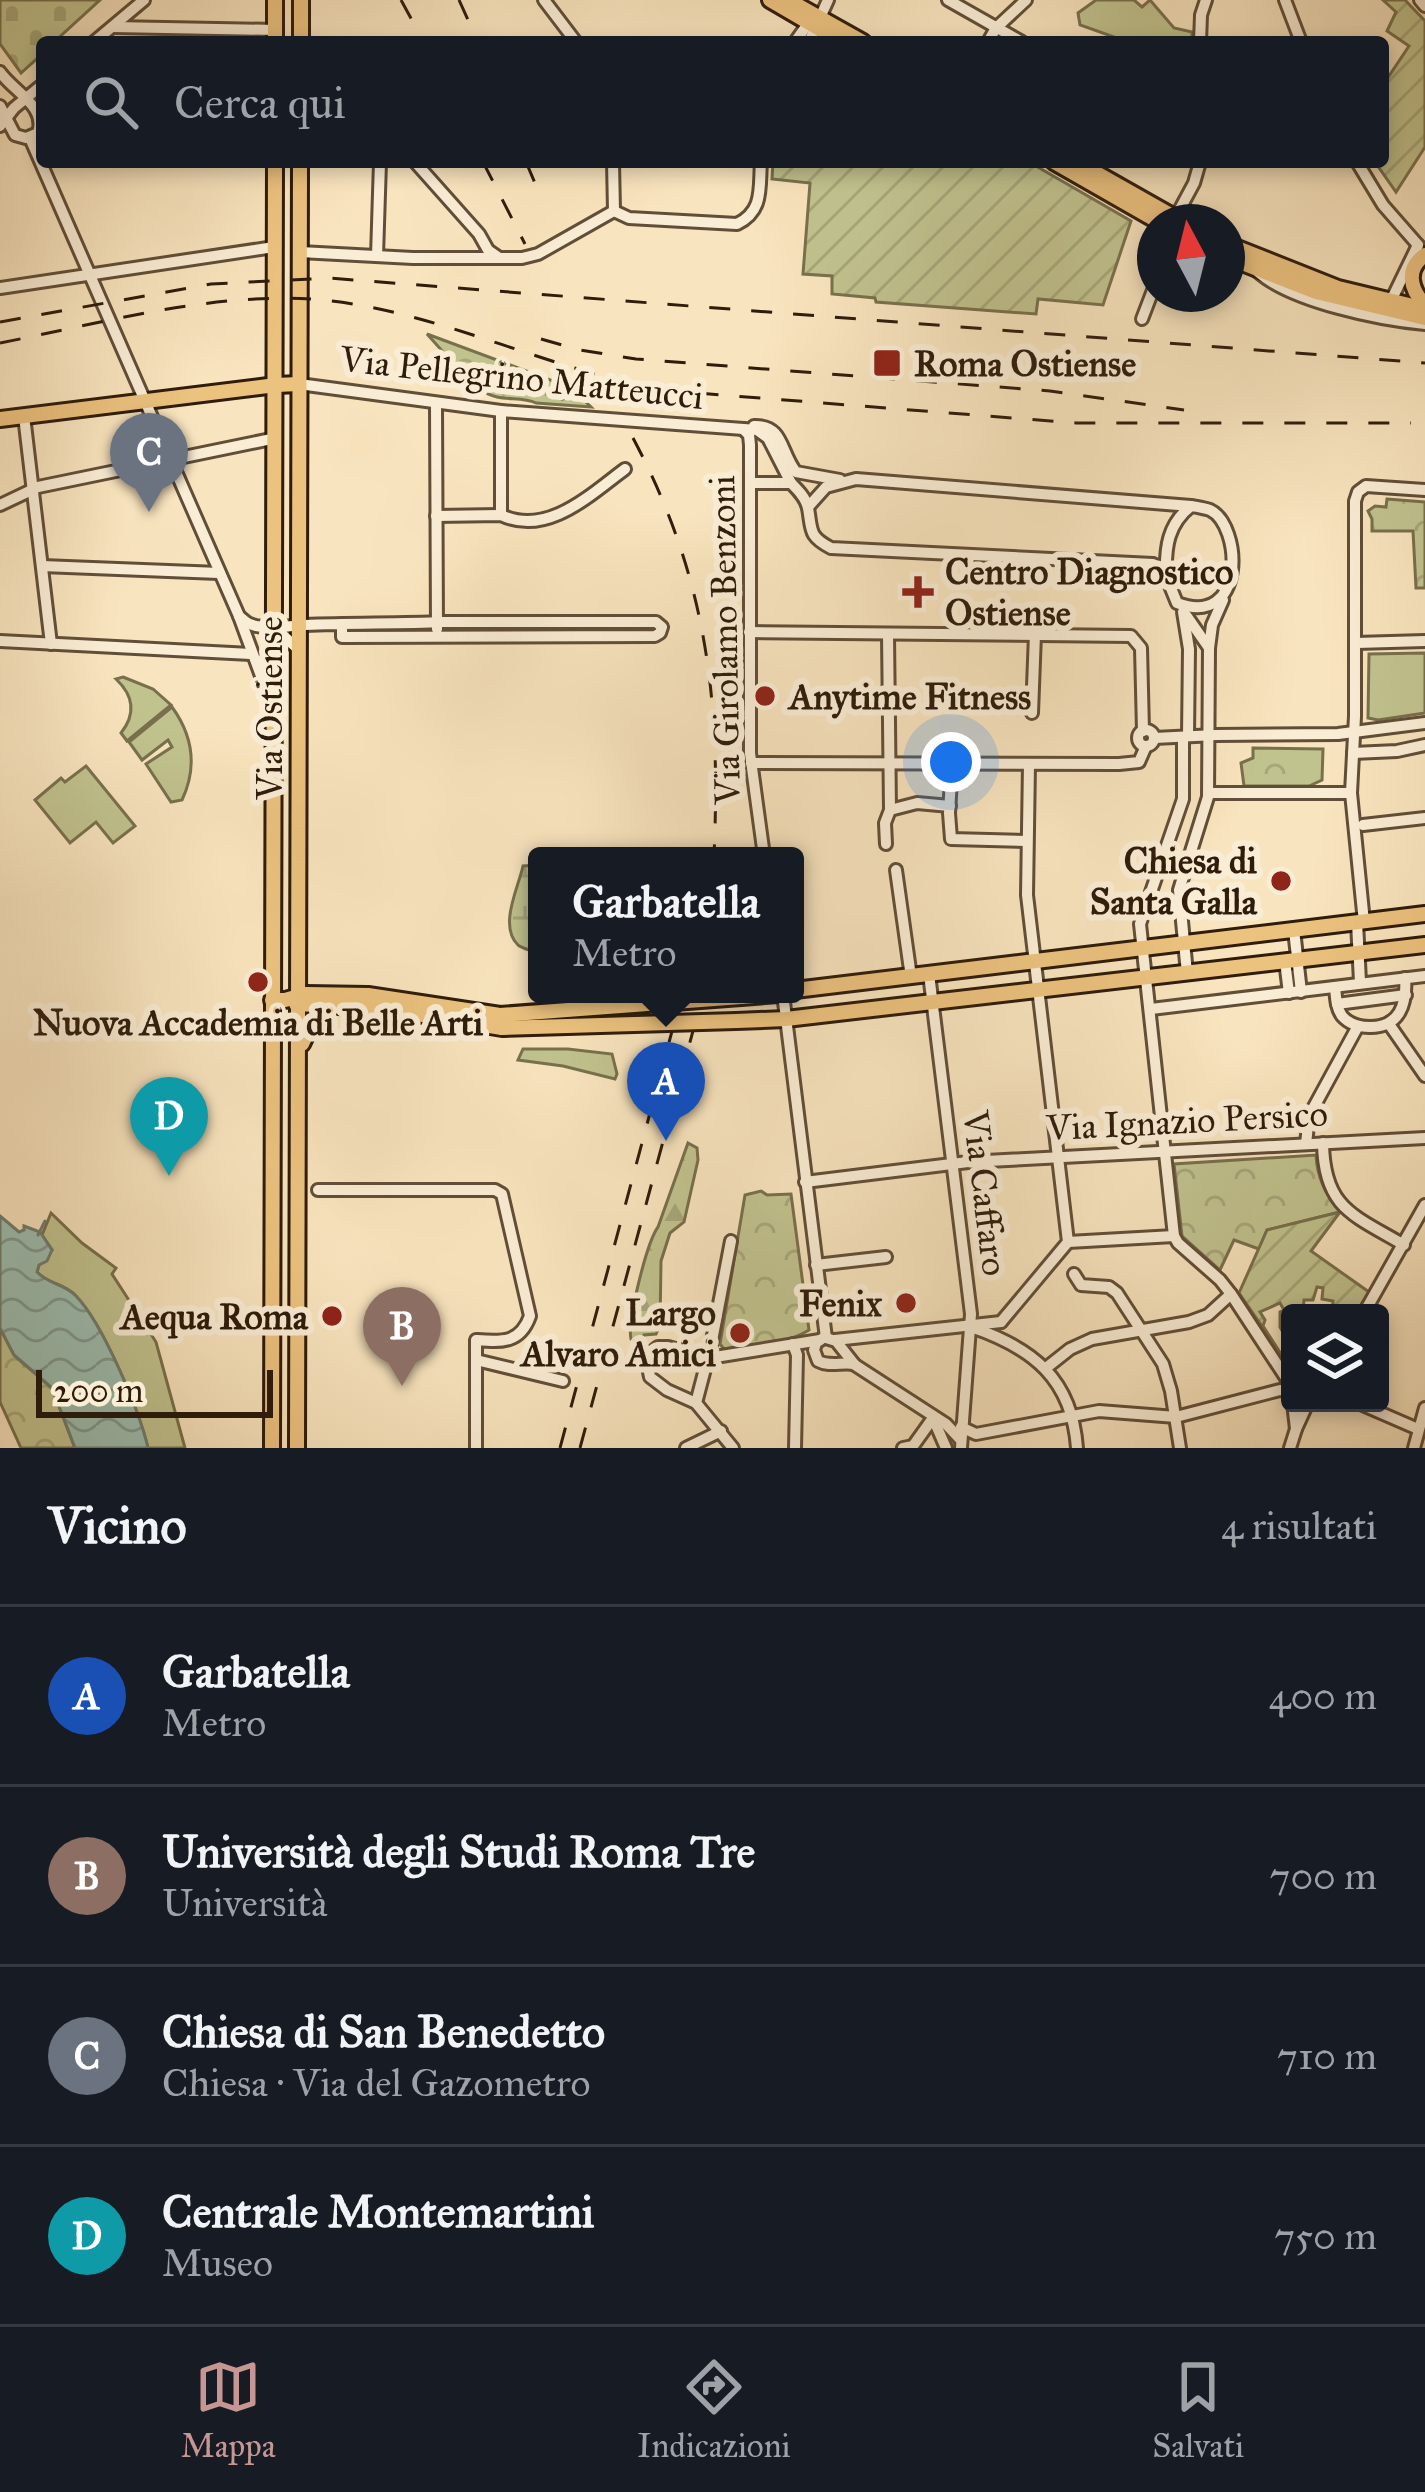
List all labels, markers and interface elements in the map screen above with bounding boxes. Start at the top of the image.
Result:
search box [36,36,1389,168]
icon: search [78,69,144,135]
text: Cerca qui [174,75,346,130]
north arrow [1137,204,1245,312]
street label: Via Pellegrino Matteucci [337,337,706,419]
place label: Roma Ostiense [914,342,1136,386]
marker: Roma Ostiense [871,347,903,379]
pin: C [110,413,188,512]
street label: Via Girolamo Benzoni [700,475,750,806]
place label: Centro Diagnostico Ostiense [945,550,1234,635]
marker: Centro Diagnostico Ostiense [902,576,934,608]
street label: Via Ostiense [248,616,292,801]
place label: Anytime Fitness [787,675,1031,719]
marker: Anytime Fitness [752,683,778,709]
your location [921,732,981,792]
place label: Chiesa di Santa Galla [1090,839,1258,924]
popup [528,847,804,1003]
marker: Chiesa di Santa Galla [1268,868,1294,894]
text: Garbatella [572,874,760,929]
text: Metro [572,929,676,977]
marker: Nuova Accademia di Belle Arti [245,969,271,995]
place label: Nuova Accademia di Belle Arti [33,1001,483,1045]
pin: A [627,1042,705,1141]
pin: D [130,1077,208,1176]
street label: Via Ignazio Persico [1044,1092,1329,1150]
street label: Via Caffaro [953,1107,1017,1278]
place label: Fenix [799,1282,883,1326]
pin: B [363,1287,441,1386]
marker: Fenix [893,1290,919,1316]
place label: Largo Alvaro Amici [519,1291,716,1376]
place label: Aequa Roma [119,1295,309,1339]
marker: Aequa Roma [319,1303,345,1329]
map controls [1281,1304,1389,1412]
button: layers [1281,1304,1389,1412]
marker: Largo Alvaro Amici [727,1320,753,1346]
scale bar [36,1364,273,1417]
text: 200 m [54,1371,144,1411]
text: Vicino [48,1495,186,1557]
text: 4 risultati [1221,1502,1377,1550]
text: Garbatella [162,1644,350,1699]
text: A [74,1672,100,1720]
text: 400 m [1269,1672,1377,1720]
text: Metro [162,1699,266,1747]
text: Università degli Studi Roma Tre [162,1824,755,1879]
text: B [74,1852,100,1900]
text: 700 m [1270,1852,1377,1900]
text: Università [162,1879,327,1927]
text: Chiesa di San Benedetto [162,2004,605,2059]
text: C [74,2032,100,2080]
text: 710 m [1277,2032,1377,2080]
text: Chiesa · Via del Gazometro [162,2059,590,2107]
text: Centrale Montemartini [162,2184,594,2239]
text: D [72,2212,102,2260]
text: 750 m [1274,2212,1377,2260]
text: Museo [162,2239,273,2287]
tab: Mappa [181,2354,276,2466]
tab: Indicazioni [637,2354,791,2466]
tab: Salvati [1152,2354,1244,2466]

